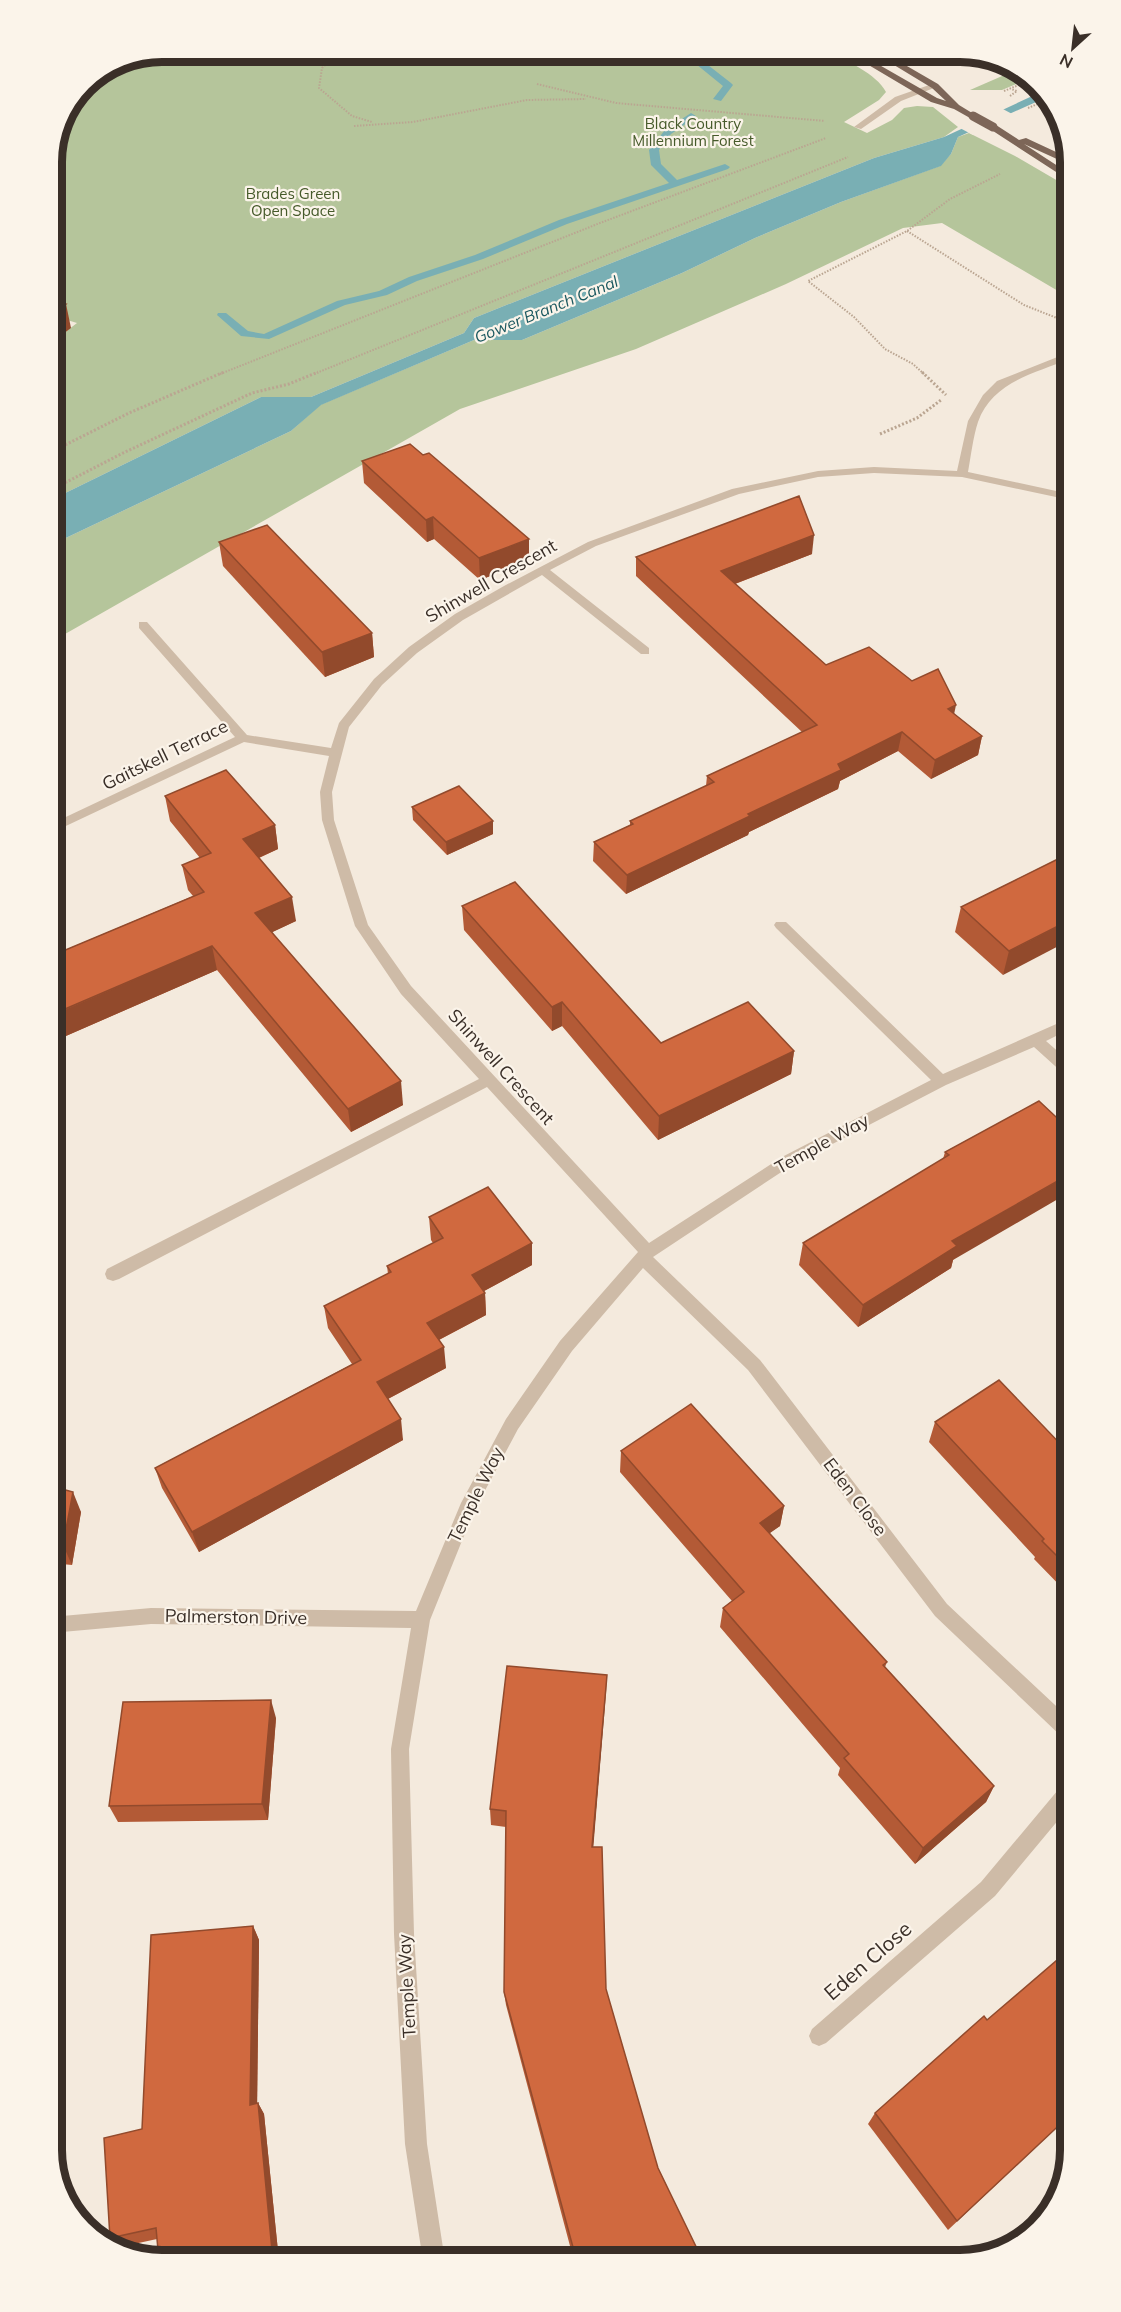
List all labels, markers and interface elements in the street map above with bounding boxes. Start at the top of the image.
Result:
north arrow [1043,18,1103,78]
text: N [1056,50,1076,73]
park label: Black Country Millennium Forest [632,114,754,150]
park label: Brades Green Open Space [246,184,340,220]
water label: Gower Branch Canal [471,271,621,347]
street label: Shinwell Crescent [421,534,561,628]
street label: Gaitskell Terrace [98,714,231,795]
street label: Shinwell Crescent [443,1004,559,1129]
street label: Temple Way [771,1108,873,1179]
street label: Temple Way [442,1443,509,1547]
street label: Eden Close [819,1453,892,1540]
street label: Palmerston Drive [165,1604,307,1629]
street label: Eden Close [818,1915,916,2005]
street label: Temple Way [392,1933,421,2039]

